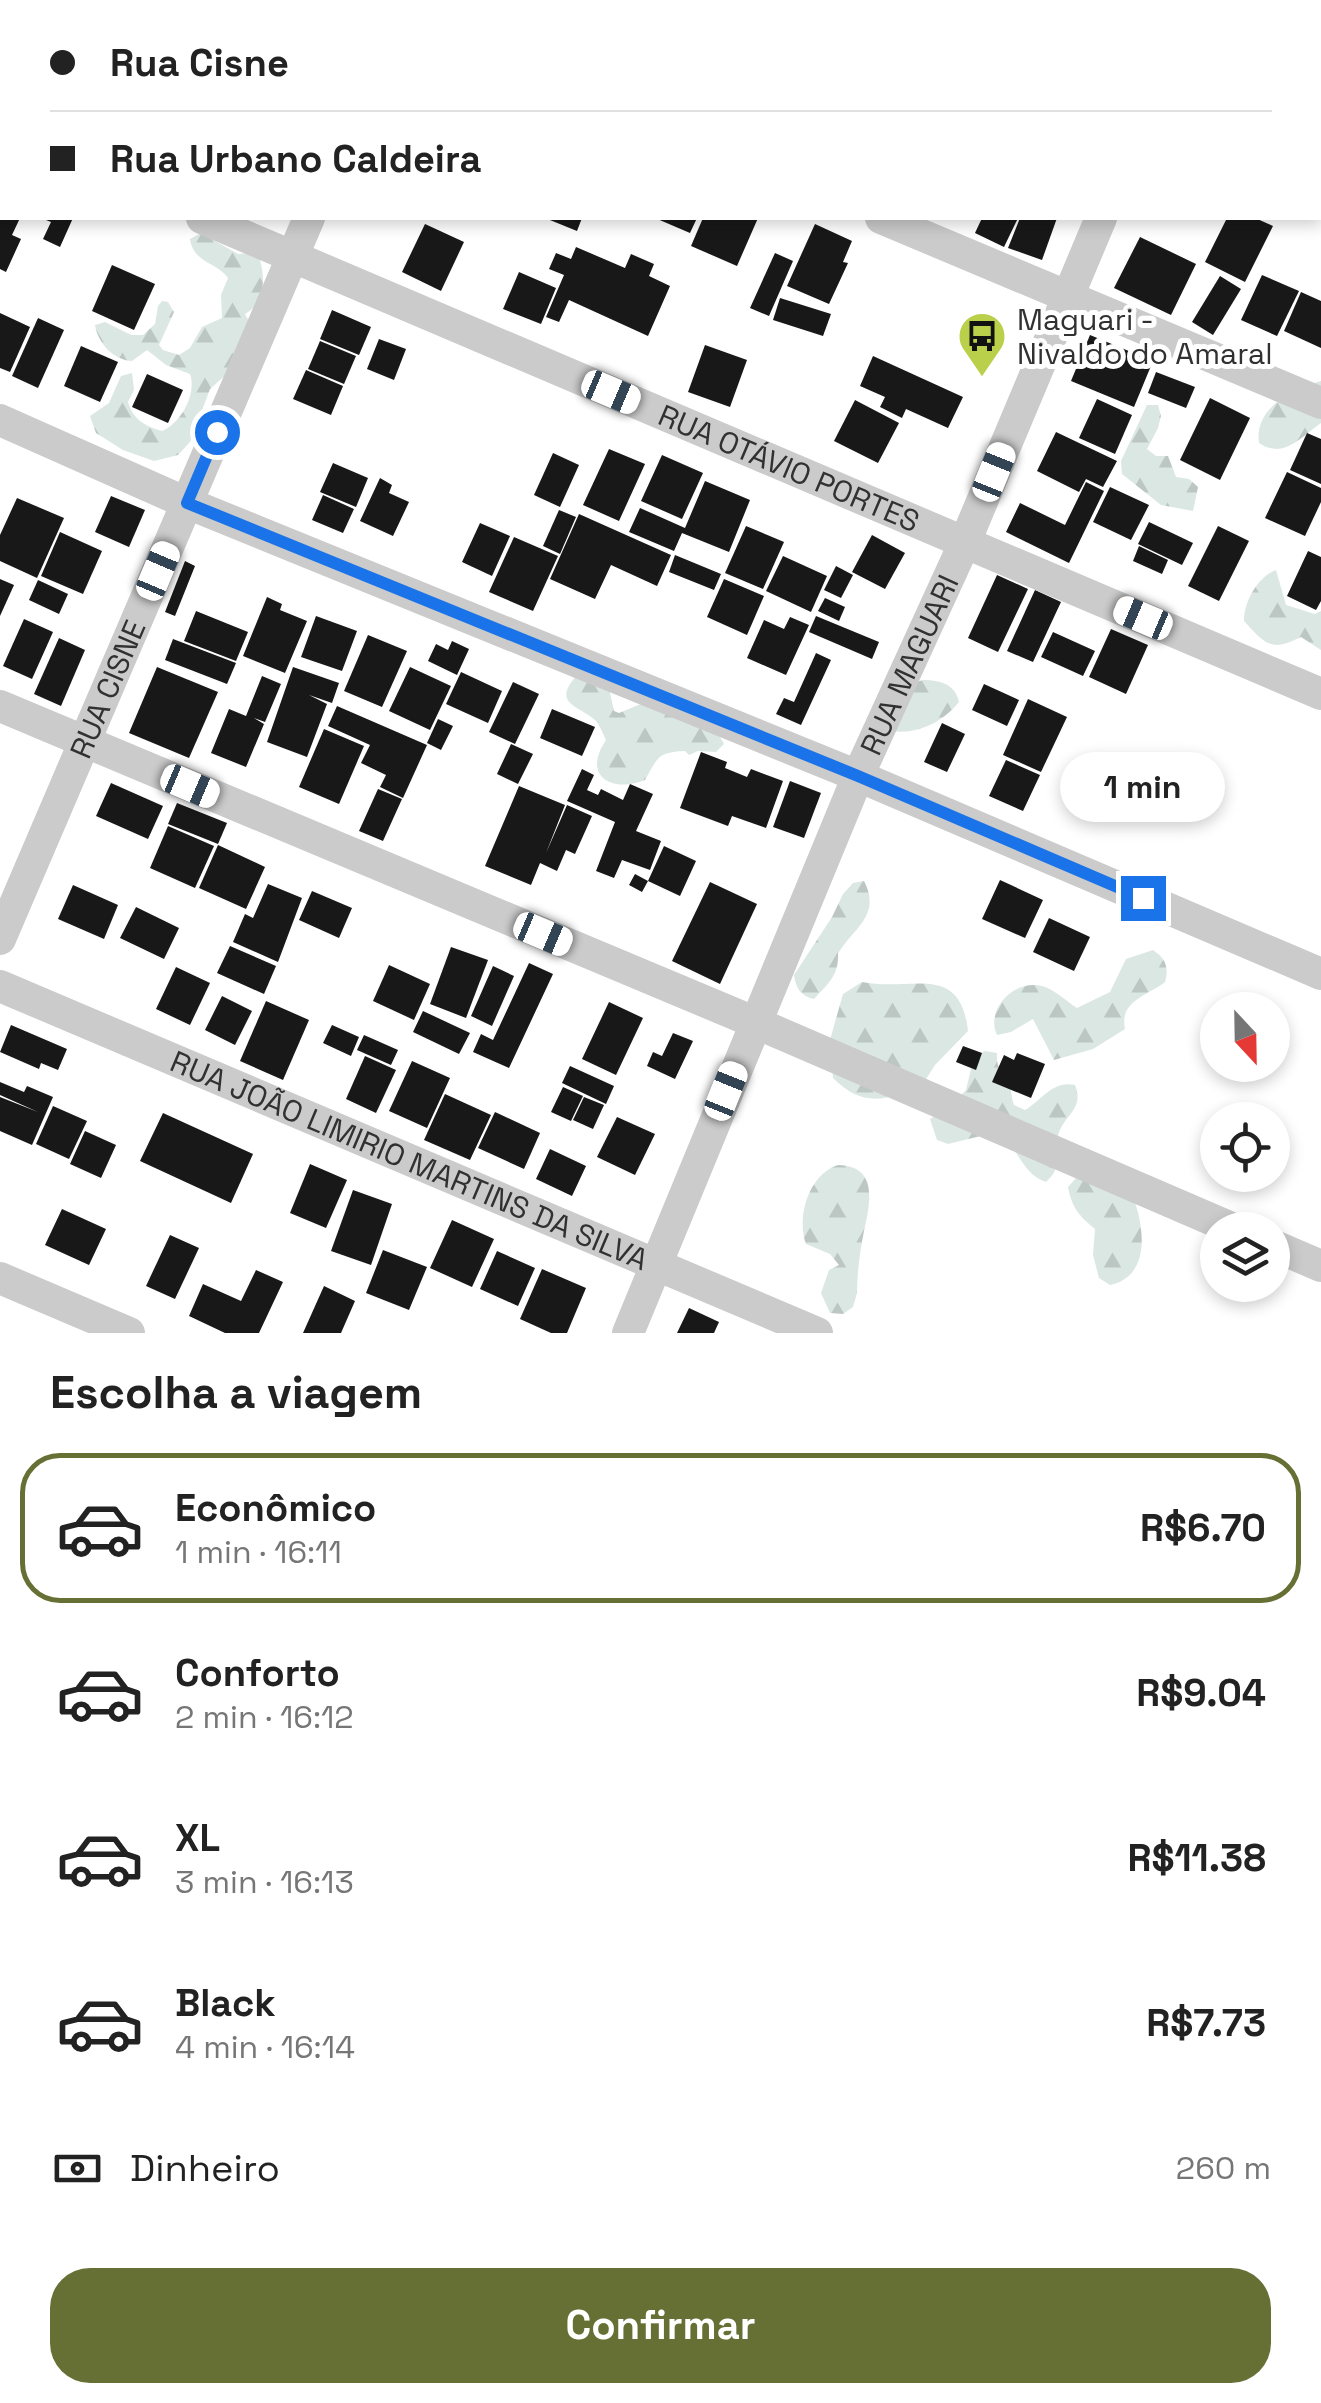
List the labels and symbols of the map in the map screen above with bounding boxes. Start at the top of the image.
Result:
place label: Maguari - Nivaldo do Amaral [1017,300,1273,373]
bus stop icon: Maguari - Nivaldo do Amaral [956,310,1008,378]
car [578,366,644,418]
street label: RUA OTÁVIO PORTES [653,395,926,540]
route start [195,410,240,455]
car [969,439,1019,505]
car [132,538,184,604]
street label: RUA MAGUARI [851,568,967,761]
car [1110,592,1176,644]
street label: RUA CISNE [60,614,154,764]
callout: 1 min [1060,753,1226,823]
car [157,760,223,812]
route end [1121,876,1166,921]
car [510,908,576,960]
north arrow [1200,992,1290,1082]
street label: RUA JOÃO LIMIRIO MARTINS DA SILVA [165,1041,654,1279]
car [701,1058,751,1124]

